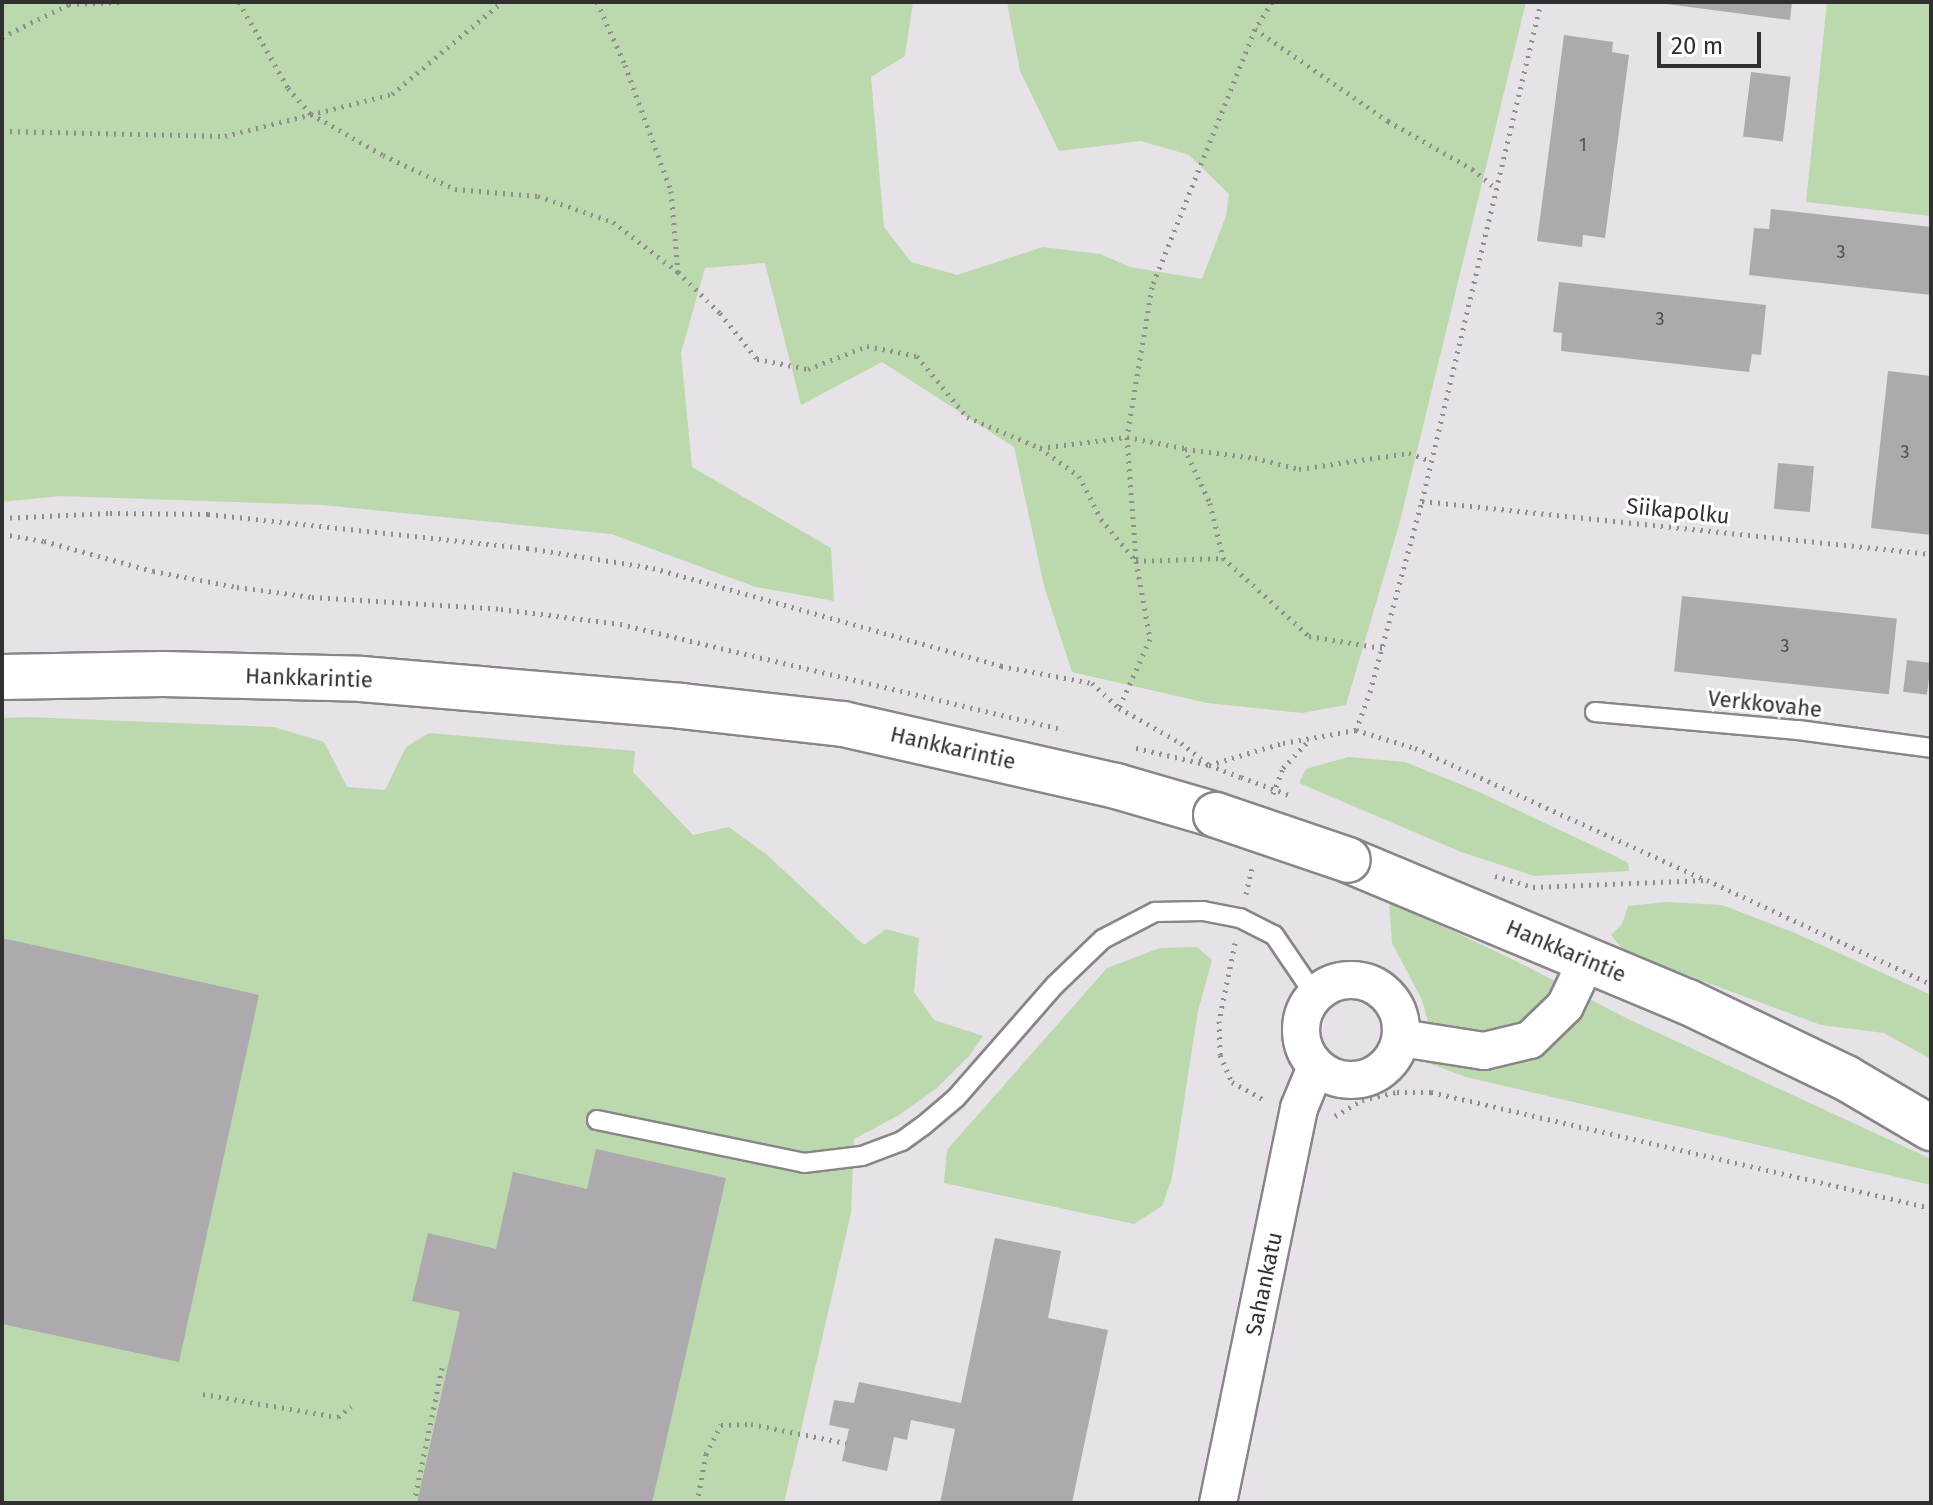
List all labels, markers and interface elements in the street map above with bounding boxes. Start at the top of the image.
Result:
scale bar [1661,16,1765,66]
text: 20 m [1671,32,1723,60]
house number: 1 [1579,134,1587,156]
house number: 3 [1837,241,1845,263]
house number: 3 [1656,308,1664,330]
house number: 3 [1901,441,1909,463]
street label: Siikapolku [1625,492,1731,530]
house number: 3 [1781,635,1789,657]
street label: Hankkarintie [245,663,373,693]
street label: Verkkovahe [1707,685,1823,723]
street label: Hankkarintie [888,721,1018,775]
street label: Hankkarintie [1502,914,1630,988]
street label: Sahankatu [1240,1230,1288,1338]

